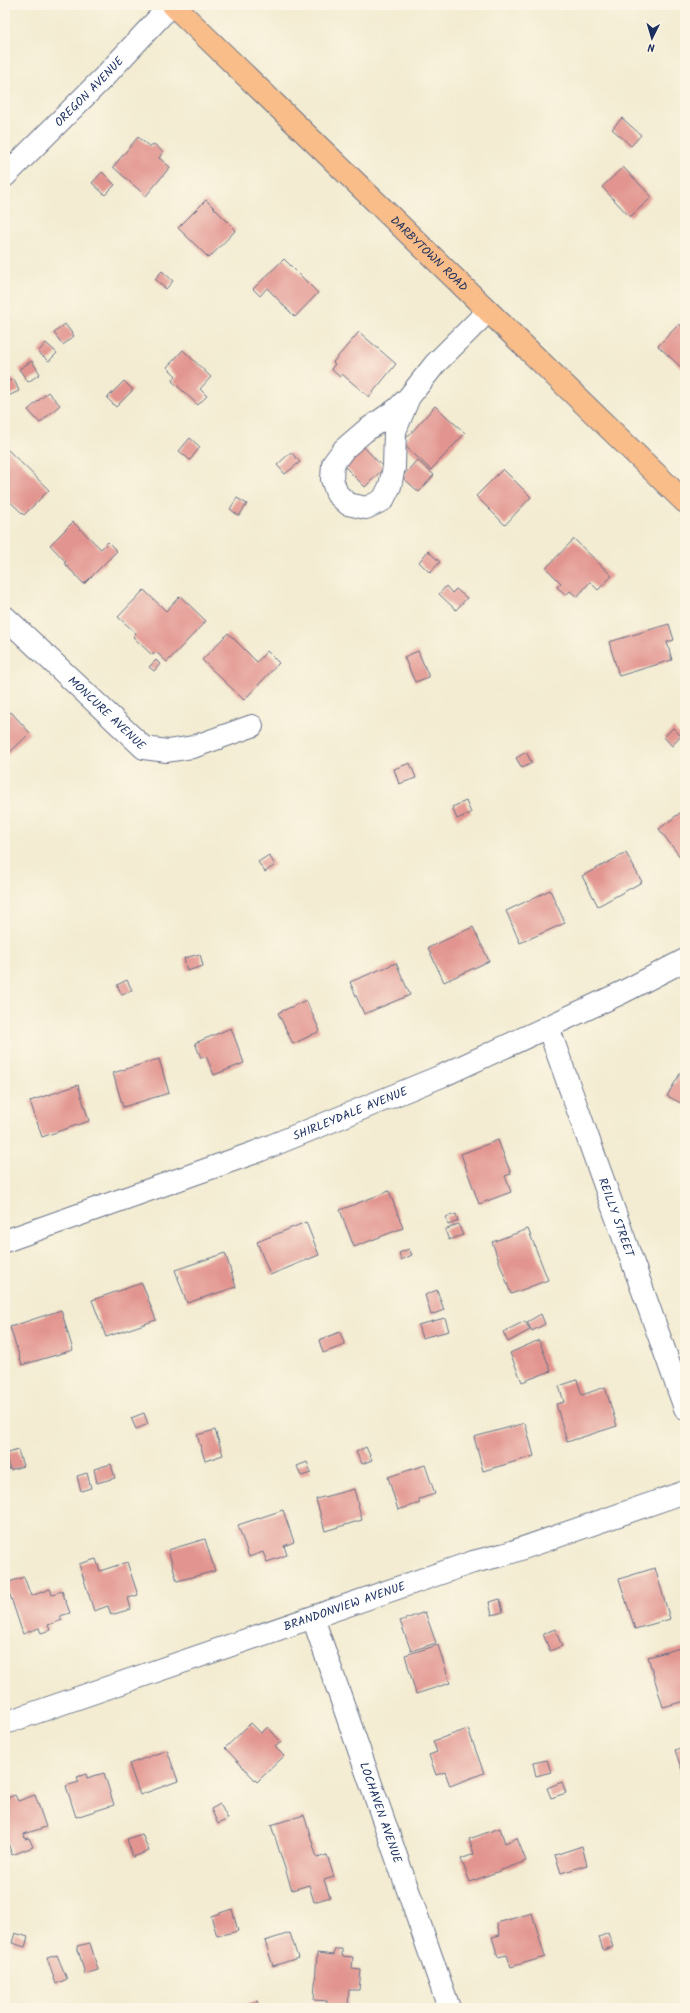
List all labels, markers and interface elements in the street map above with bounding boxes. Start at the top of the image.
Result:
north arrow [632,18,672,58]
text: N [647,38,655,56]
street label: OREGON AVENUE [50,51,129,131]
street label: DARBYTOWN ROAD [386,211,473,296]
street label: MONCURE AVENUE [64,671,151,755]
street label: SHIRLEYDALE AVENUE [290,1081,411,1145]
street label: REILLY STREET [593,1175,640,1261]
street label: BRANDONVIEW AVENUE [281,1576,409,1636]
street label: LOCHAVEN AVENUE [354,1759,408,1867]

